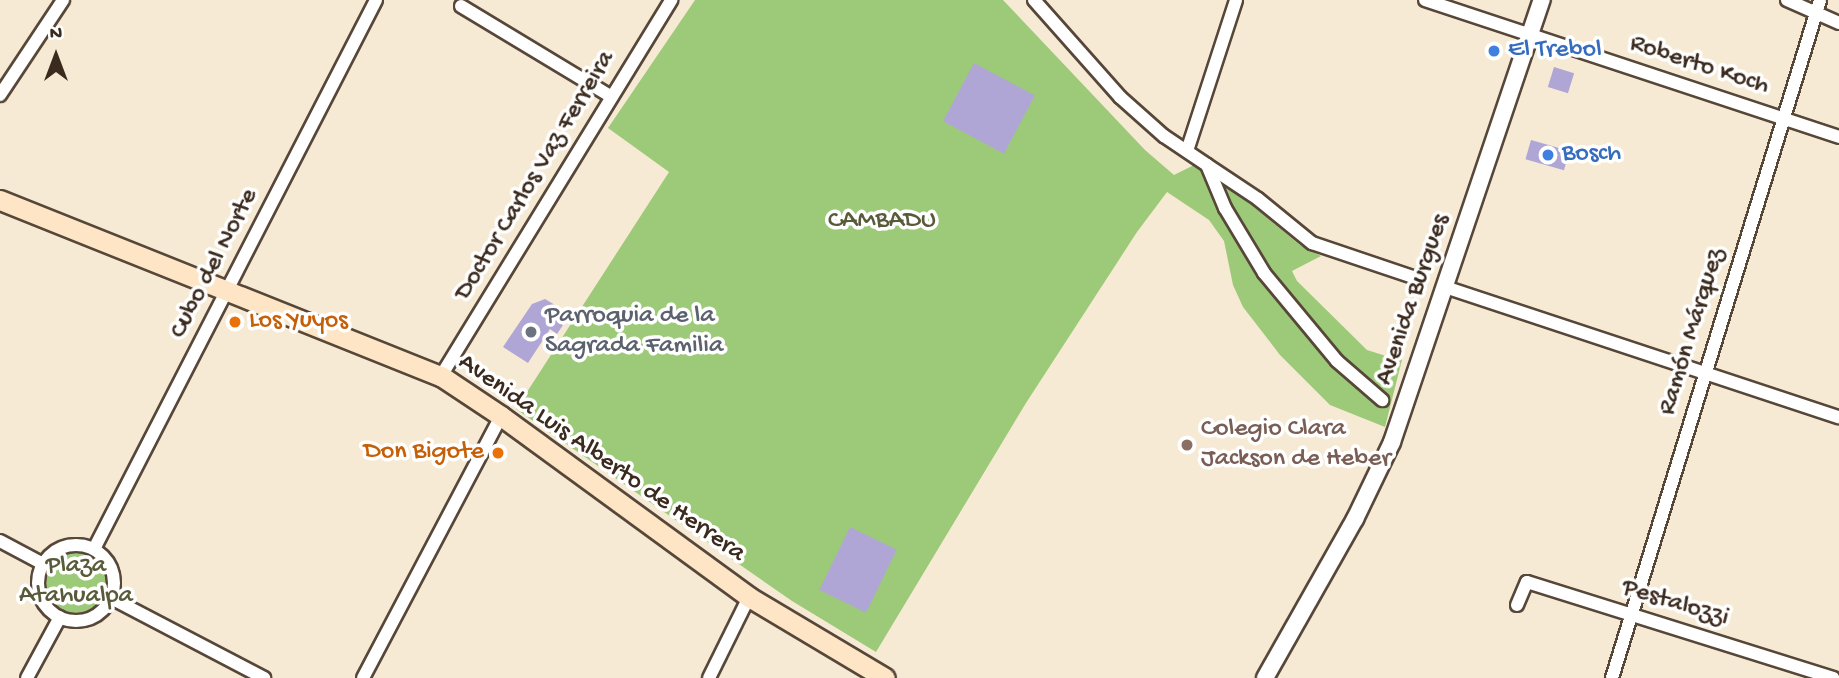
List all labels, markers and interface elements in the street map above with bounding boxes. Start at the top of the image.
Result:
north arrow [21,21,91,91]
text: N [50,23,62,46]
street label: Roberto Koch [1626,29,1772,103]
place label: El Trebol [1508,35,1602,67]
marker: El Trebol [1486,43,1502,59]
street label: Doctor Carlos Vaz Ferreira [449,45,623,307]
place label: Bosch [1562,139,1621,171]
marker: Bosch [1540,147,1556,163]
street label: Cubo del Norte [164,184,266,344]
park label: CAMBADU [828,206,936,238]
street label: Avenida Burgues [1370,210,1458,390]
street label: Ramón Márquez [1653,245,1733,419]
place label: Parroquia de la Sagrada Familia [545,301,723,362]
place label: Los Yuyos [249,306,348,338]
marker: Los Yuyos [227,314,243,330]
marker: Parroquia de la Sagrada Familia [523,324,539,340]
street label: Avenida Luis Alberto de Herrera [451,348,751,570]
place label: Colegio Clara Jackson de Heber [1201,414,1391,476]
place label: Don Bigote [364,437,484,469]
marker: Colegio Clara Jackson de Heber [1179,437,1195,453]
marker: Don Bigote [490,445,506,461]
park label: Plaza Atahualpa [19,551,133,612]
street label: Pestalozzi [1618,573,1732,635]

